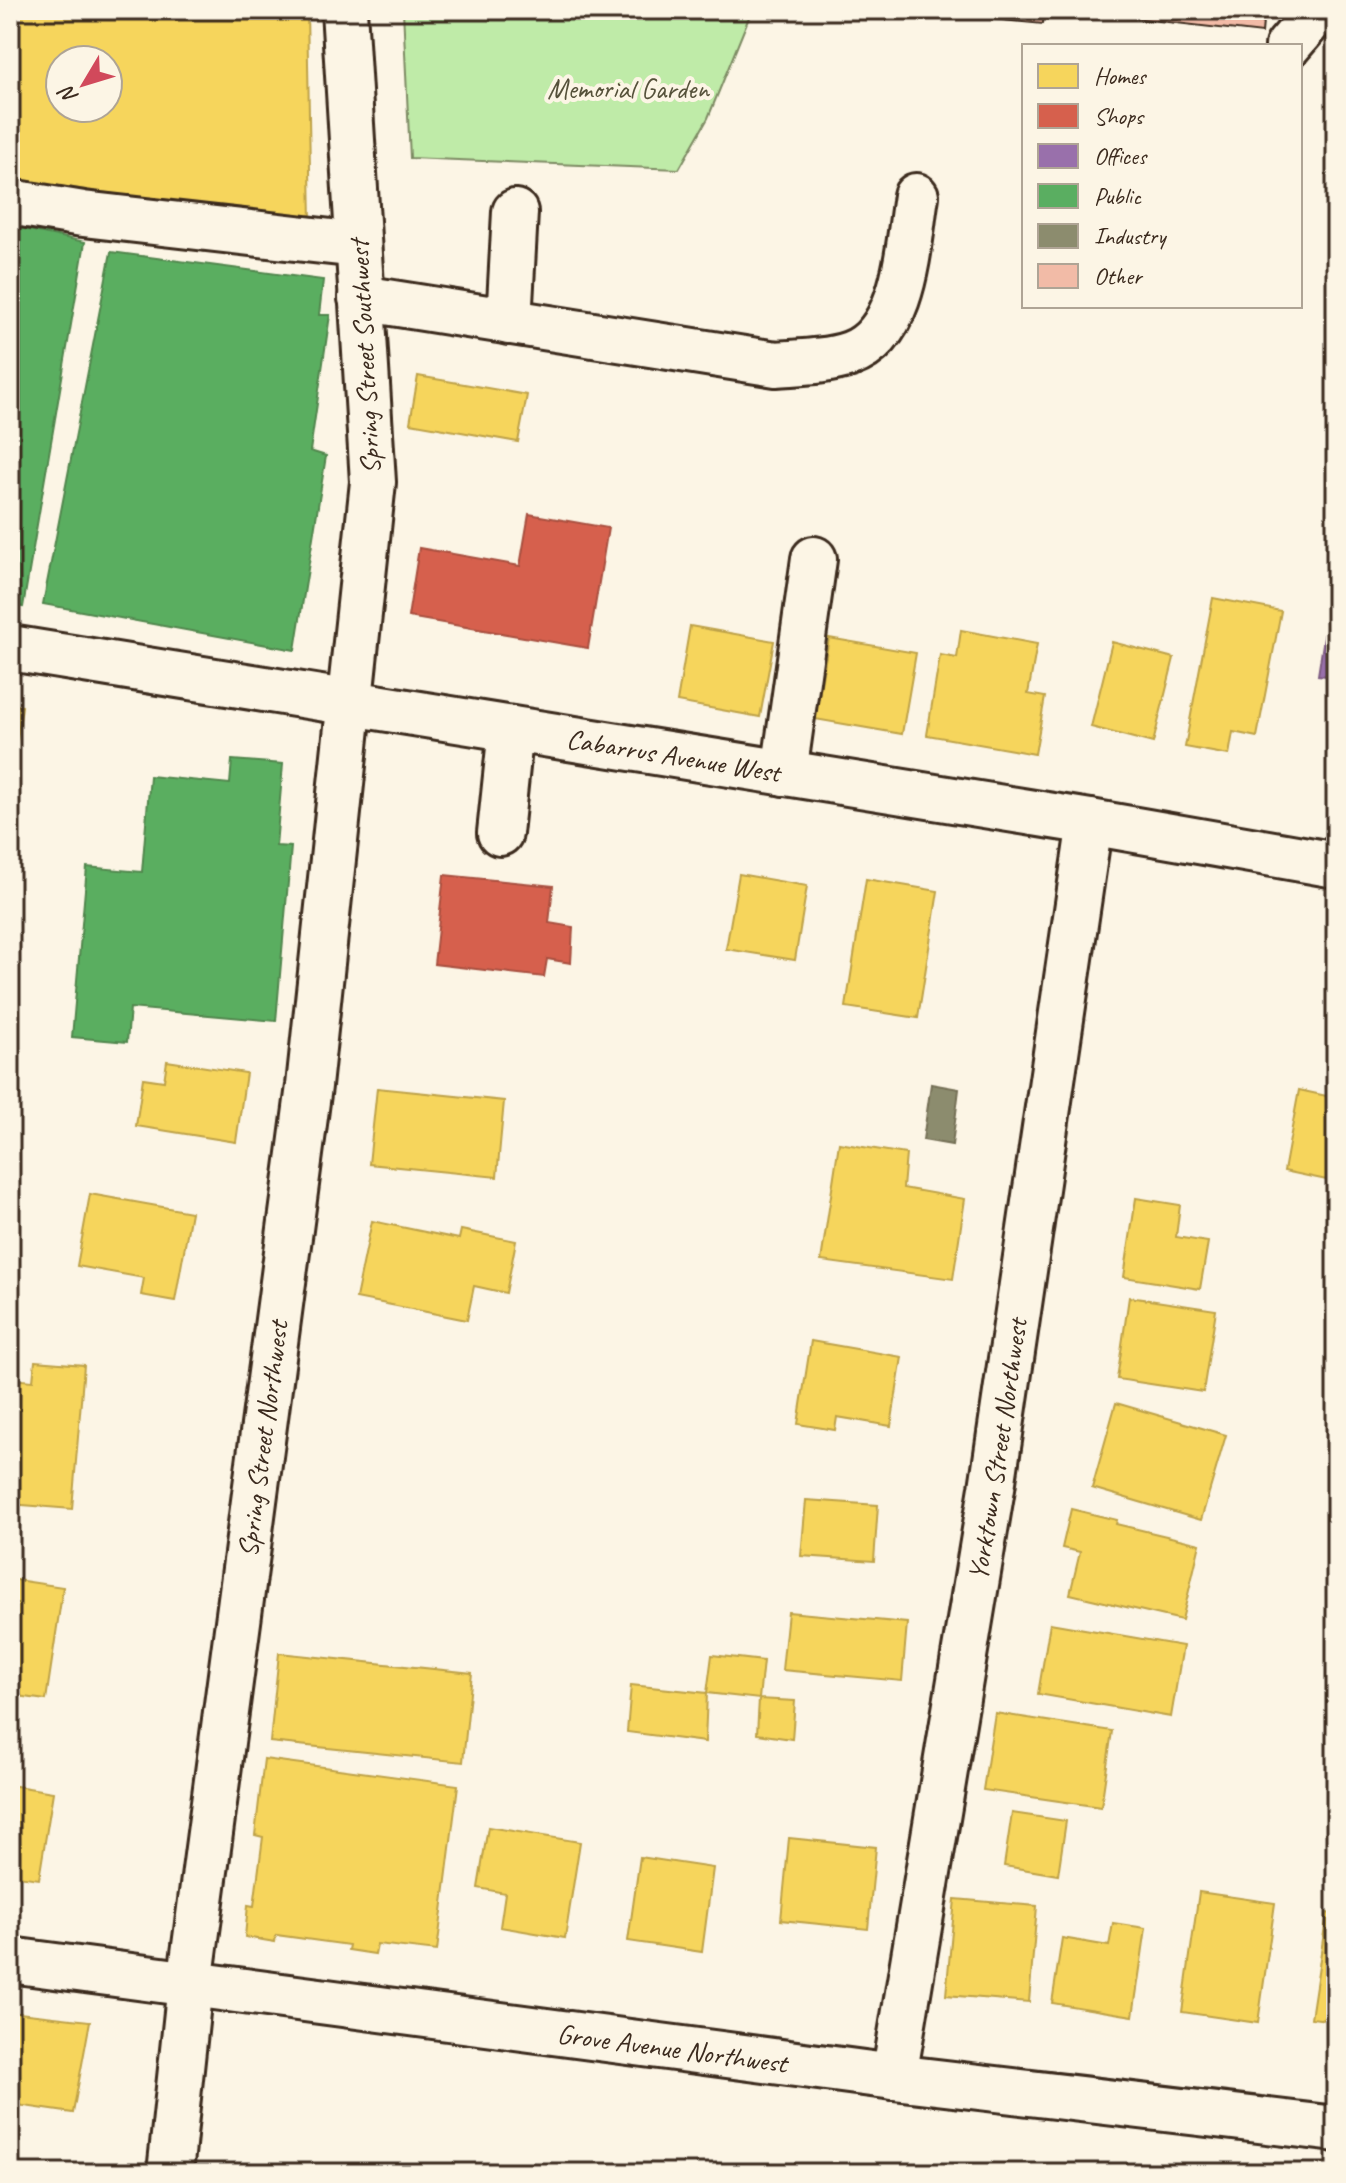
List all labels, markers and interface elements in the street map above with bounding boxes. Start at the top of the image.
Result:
north arrow [44,44,124,124]
legend [1022,44,1302,308]
text: Homes [1094,61,1147,91]
park label: Memorial Garden [547,71,710,106]
text: N [52,79,84,110]
text: Shops [1094,101,1145,131]
text: Offices [1094,141,1148,171]
text: Public [1094,181,1142,211]
text: Industry [1094,221,1167,251]
street label: Spring Street Southwest [341,235,388,475]
text: Other [1094,261,1144,291]
street label: Cabarrus Avenue West [564,721,785,790]
street label: Yorktown Street Northwest [960,1314,1035,1583]
street label: Spring Street Northwest [230,1316,296,1559]
street label: Grove Avenue Northwest [555,2016,792,2081]

